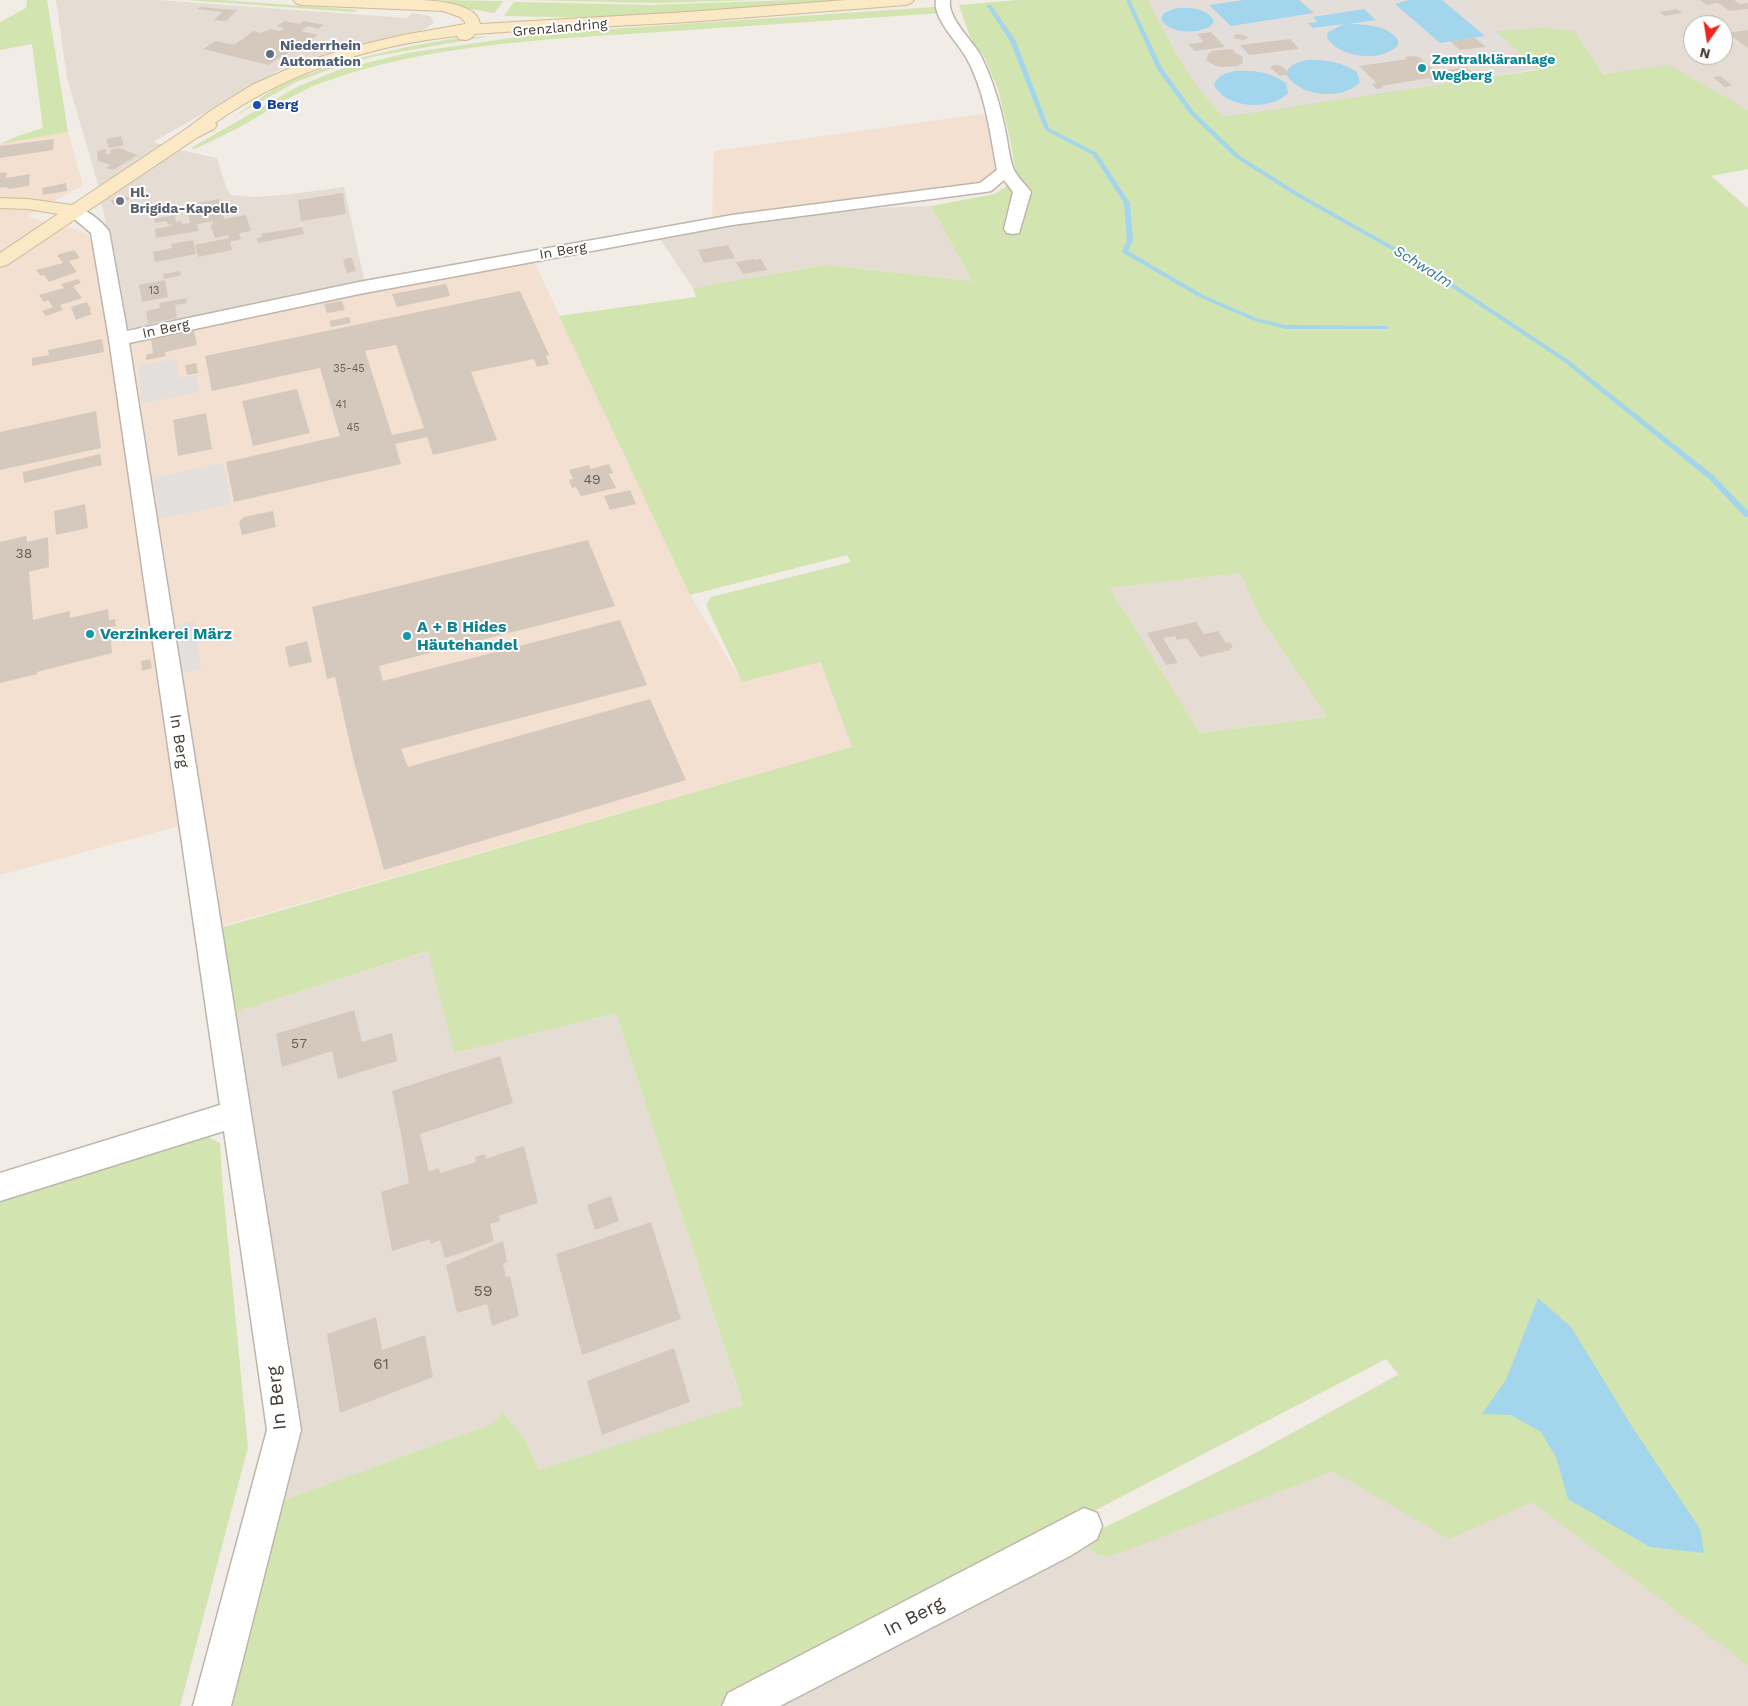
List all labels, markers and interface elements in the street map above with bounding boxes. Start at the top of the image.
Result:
street label: Grenzlandring [512,15,608,41]
north arrow [1683,15,1733,65]
place label: Niederrhein Automation [280,38,361,70]
text: N [1698,45,1712,63]
marker: Niederrhein Automation [264,48,276,60]
place label: Zentralkläranlage Wegberg [1432,52,1555,84]
marker: Zentralkläranlage Wegberg [1416,62,1428,74]
place label: Berg [267,97,298,113]
marker: Berg [251,99,263,111]
place label: Hl. Brigida-Kapelle [130,185,238,218]
marker: Hl. Brigida-Kapelle [114,195,126,207]
street label: In Berg [538,239,588,263]
water label: Schwalm [1390,242,1456,292]
house number: 13 [149,284,159,298]
street label: In Berg [141,316,191,342]
house number: 35-45 [333,362,365,376]
house number: 41 [336,398,346,412]
house number: 45 [346,421,360,435]
house number: 49 [583,472,601,488]
house number: 38 [16,546,32,562]
place label: A + B Hides Häutehandel [417,617,518,655]
place label: Verzinkerei März [100,624,232,644]
marker: Verzinkerei März [84,628,96,640]
marker: A + B Hides Häutehandel [401,630,413,642]
street label: In Berg [165,713,193,769]
house number: 57 [291,1036,307,1052]
house number: 59 [473,1281,493,1301]
house number: 61 [373,1354,389,1374]
street label: In Berg [262,1365,292,1431]
street label: In Berg [880,1592,948,1642]

